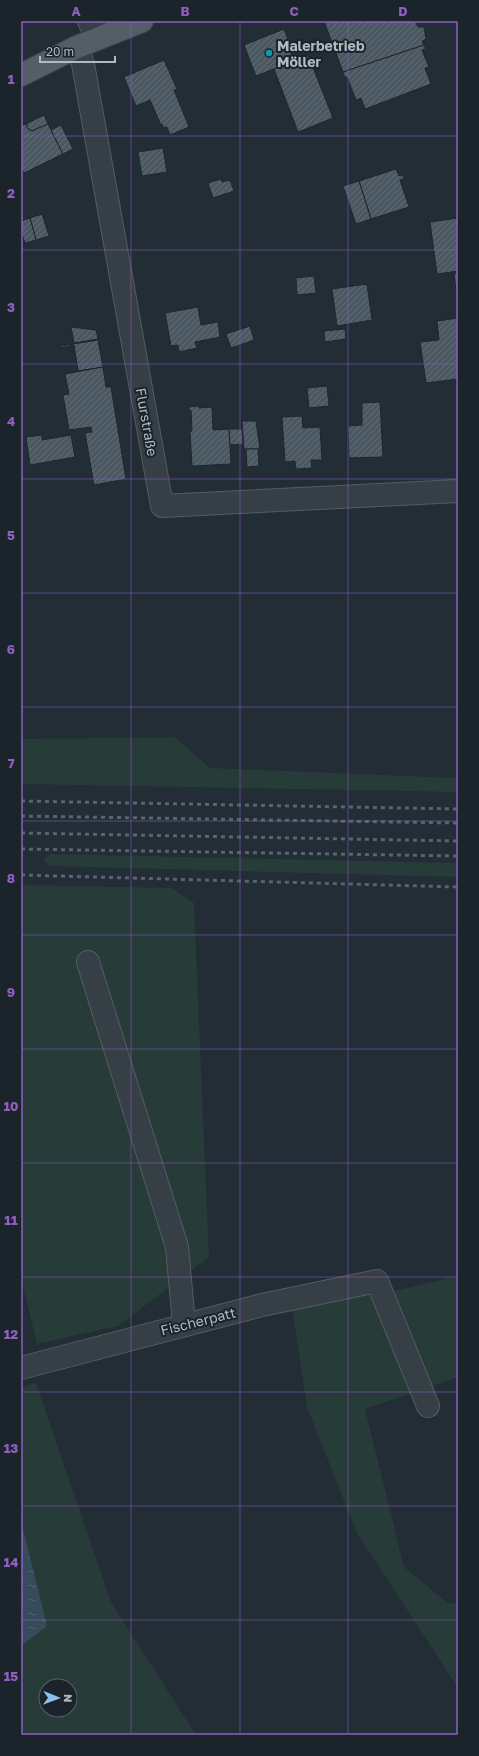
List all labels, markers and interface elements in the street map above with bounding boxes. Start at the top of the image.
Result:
text: A [71,3,81,19]
text: B [180,3,190,19]
text: C [289,3,299,19]
text: D [398,3,408,19]
place label: Malerbetrieb Möller [277,37,365,70]
scale bar [40,38,115,64]
text: 20 m [46,44,74,59]
marker: Malerbetrieb Möller [264,48,274,58]
text: 1 [8,71,15,87]
text: 2 [7,185,15,201]
text: 3 [7,299,15,315]
street label: Flurstraße [133,386,161,458]
text: 4 [7,413,15,429]
text: 5 [7,527,15,543]
text: 6 [7,641,15,657]
text: 7 [7,755,15,771]
text: 8 [7,870,15,886]
text: 9 [7,984,15,1000]
text: 10 [3,1098,19,1114]
text: 11 [4,1212,18,1228]
street label: Fischerpatt [159,1303,237,1339]
text: 12 [4,1326,18,1342]
text: 13 [4,1440,18,1456]
text: 14 [4,1554,18,1570]
text: 15 [4,1668,18,1684]
north arrow [38,1678,78,1718]
text: N [62,1694,75,1702]

